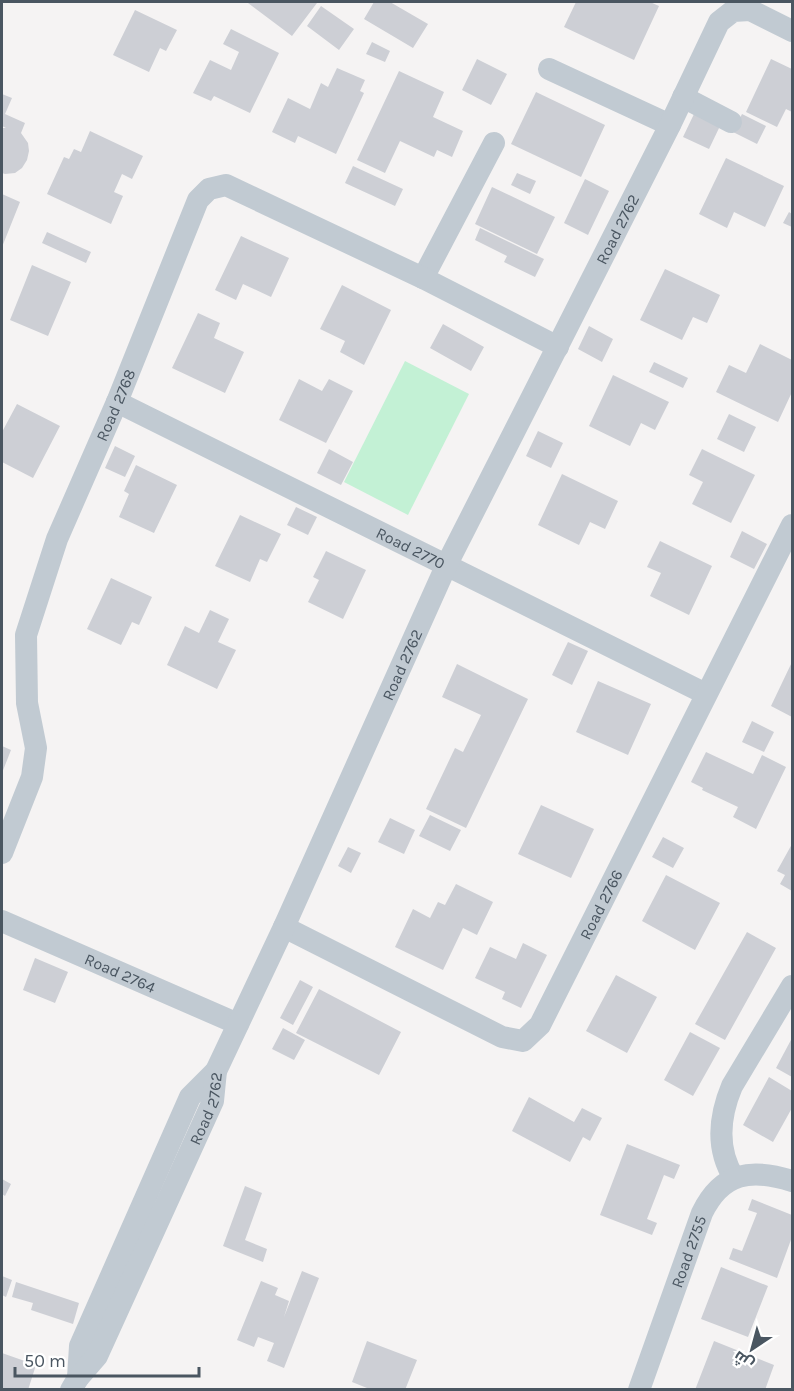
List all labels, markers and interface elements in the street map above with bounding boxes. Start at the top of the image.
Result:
street label: Road 2762 [591,191,643,267]
street label: Road 2768 [92,366,139,444]
street label: Road 2770 [373,523,448,573]
street label: Road 2762 [378,626,426,703]
street label: Road 2766 [575,866,626,942]
street label: Road 2764 [82,949,159,996]
street label: Road 2762 [185,1071,225,1148]
street label: Road 2755 [667,1213,710,1290]
north arrow [722,1319,782,1379]
scale bar [15,1340,200,1378]
text: ش [730,1347,757,1374]
text: 50 m [24,1350,66,1372]

